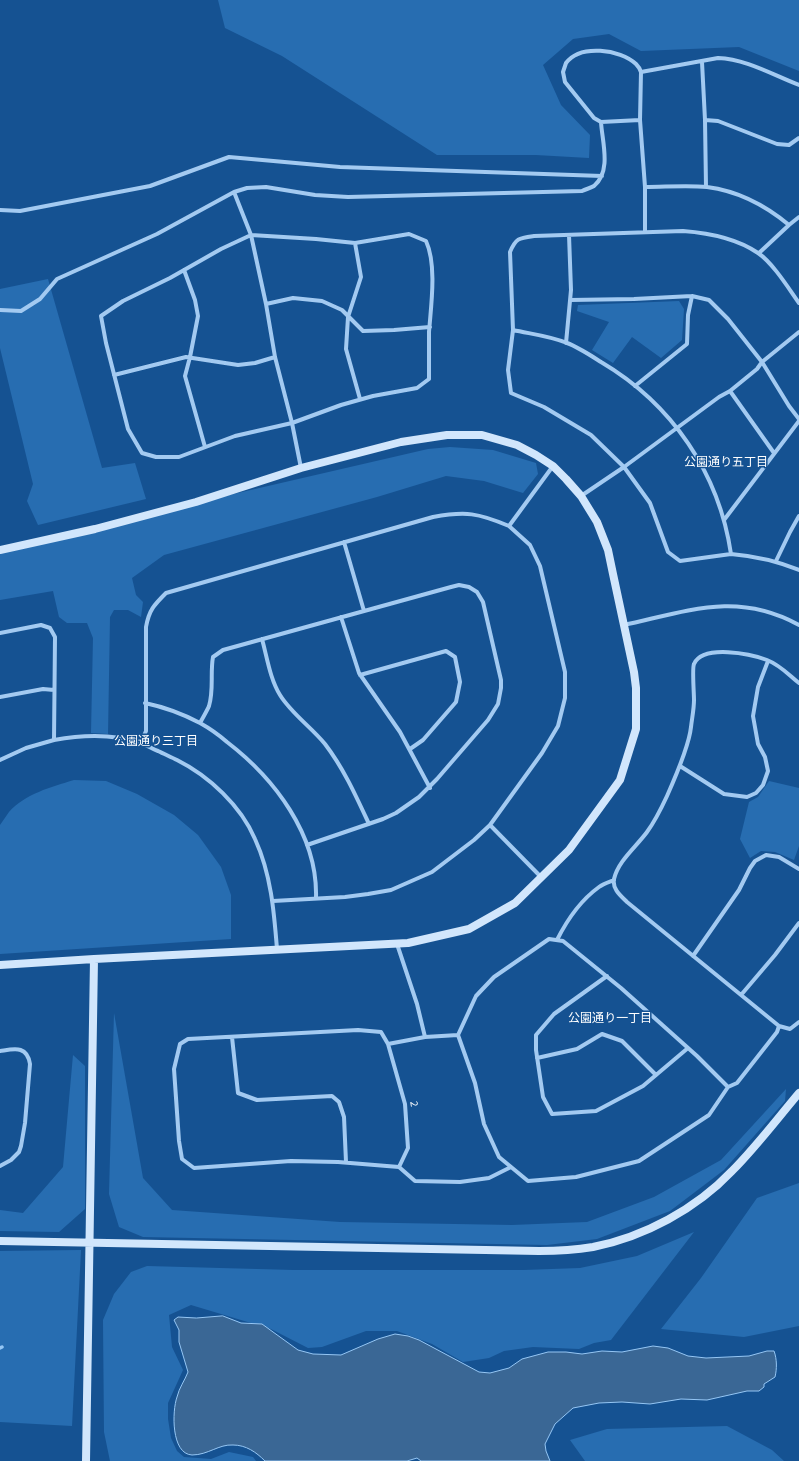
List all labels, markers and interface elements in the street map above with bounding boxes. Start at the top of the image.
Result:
district label: 公園通り五丁目 [684,456,768,470]
district label: 公園通り三丁目 [114,735,198,749]
district label: 公園通り一丁目 [568,1012,652,1026]
street label: 2 [406,1100,420,1108]

